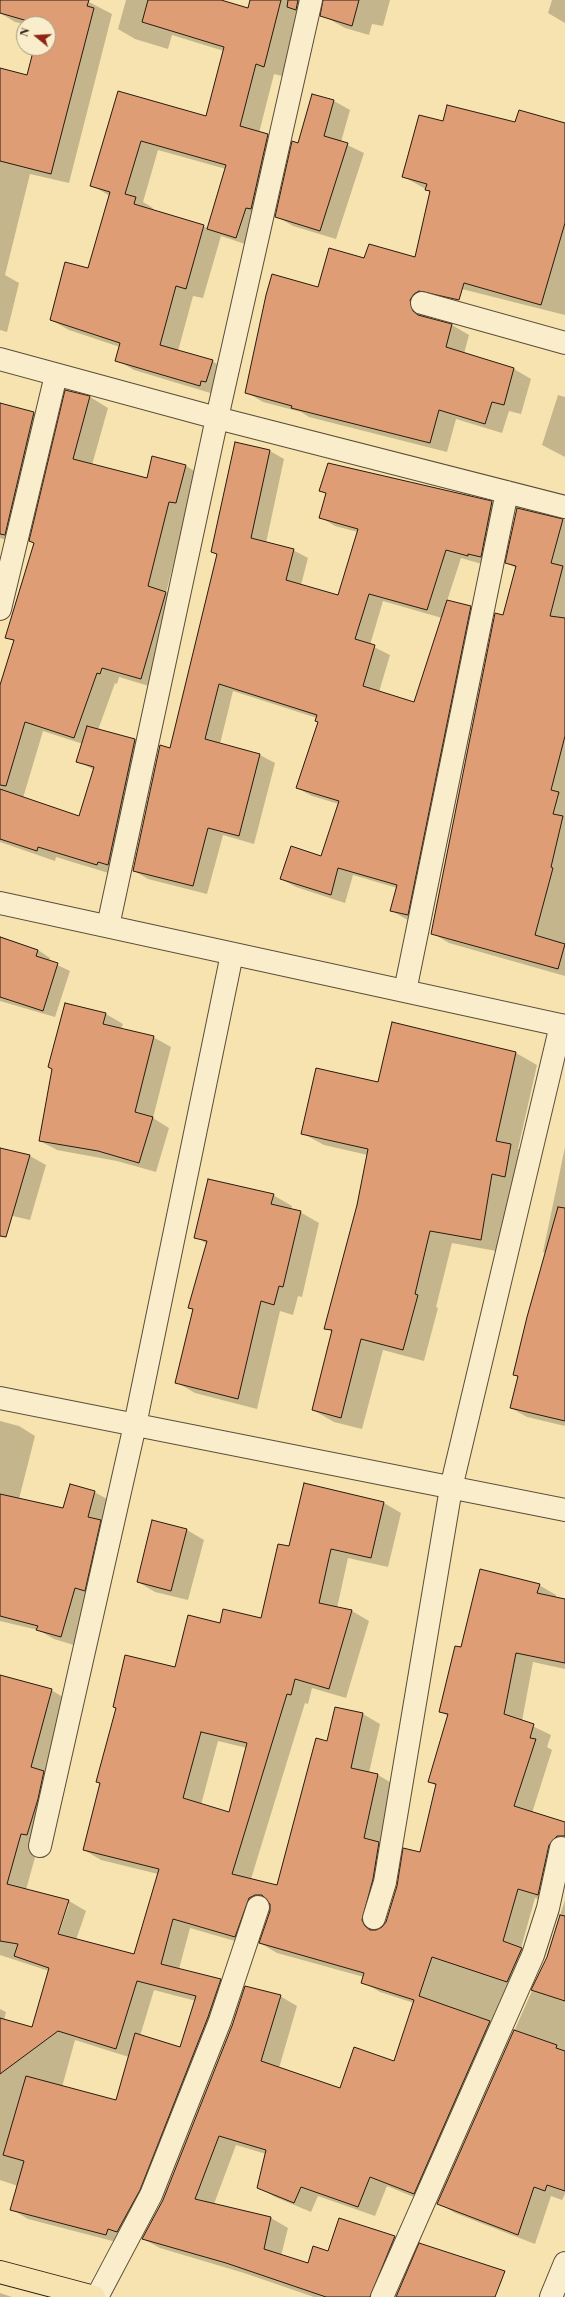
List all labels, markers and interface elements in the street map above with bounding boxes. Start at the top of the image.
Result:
north arrow [16,16,56,56]
text: N [18,26,34,39]

